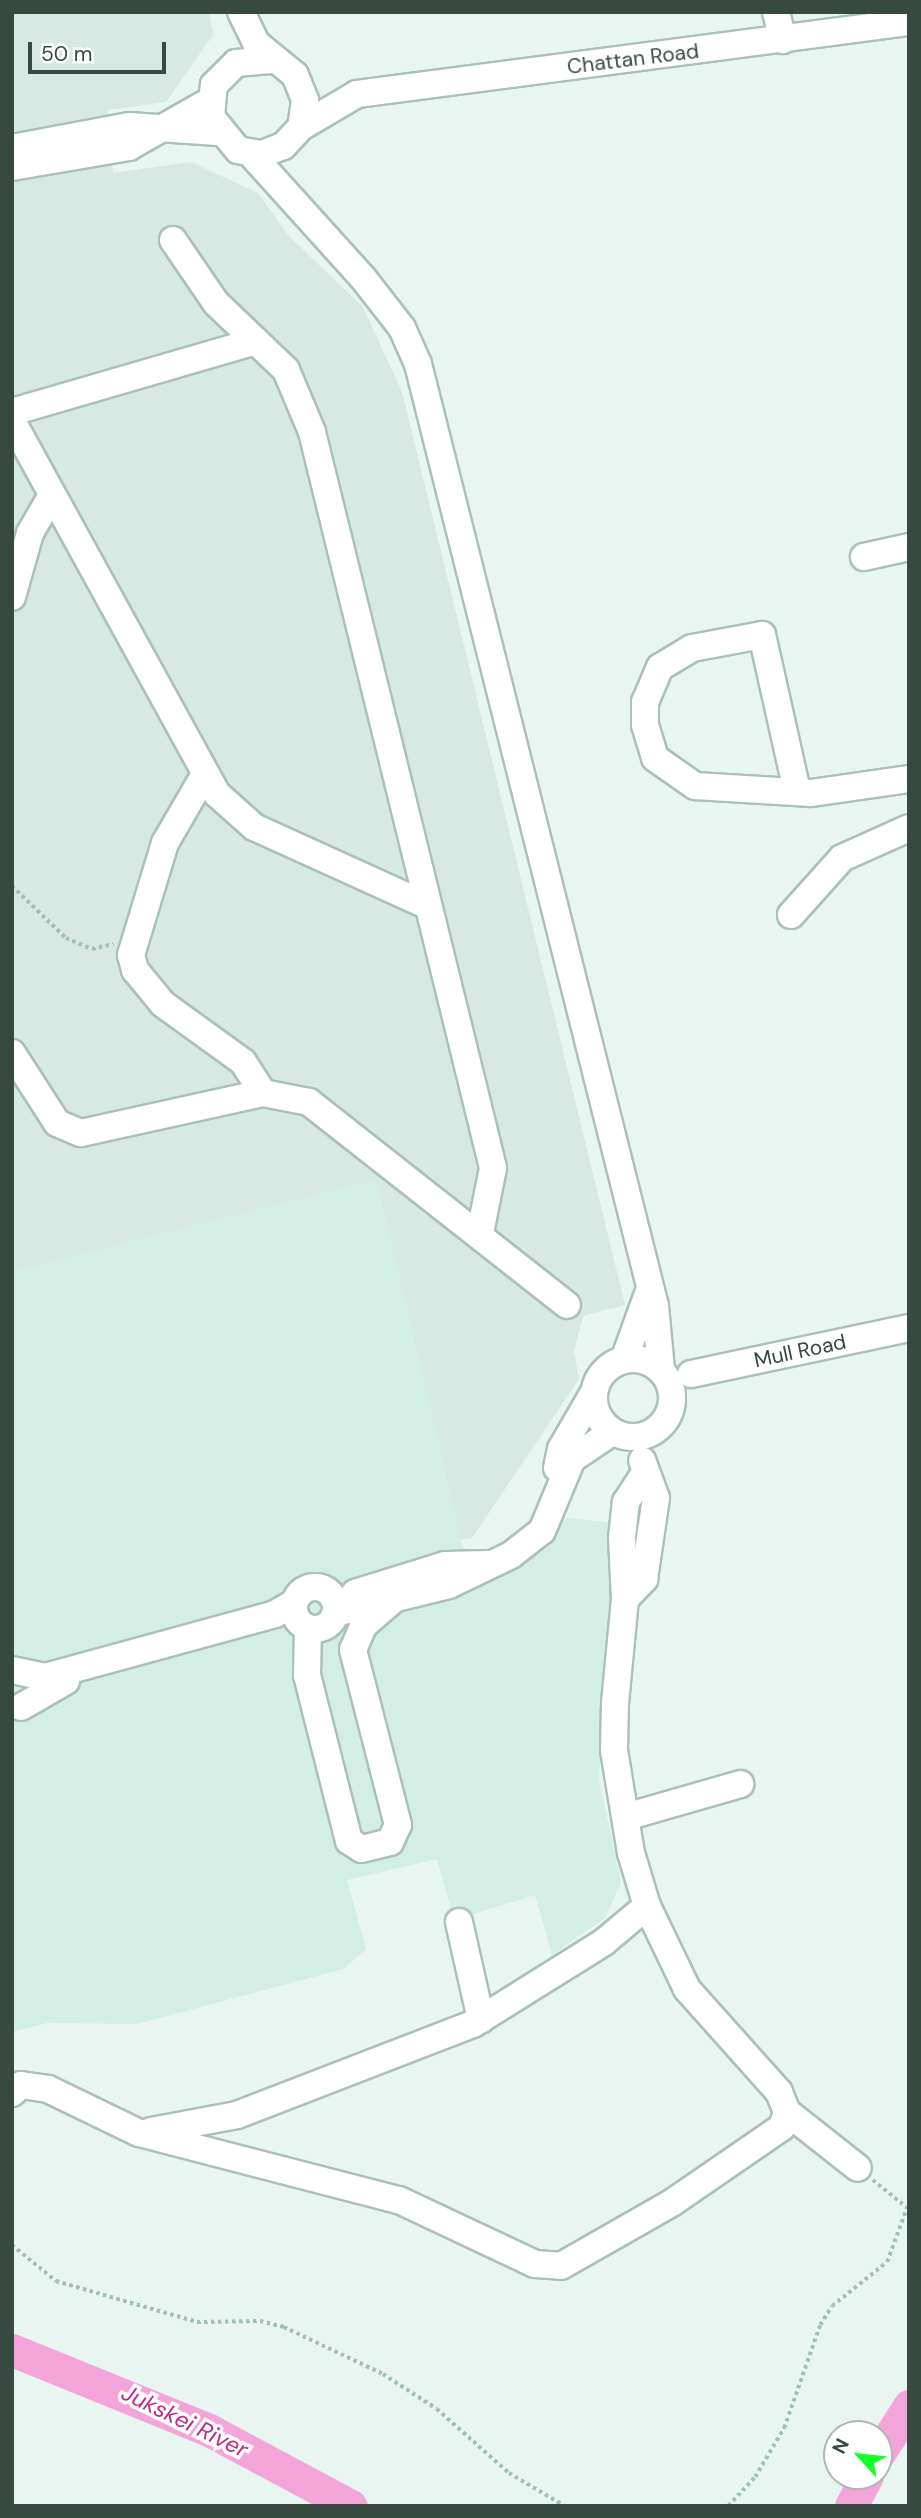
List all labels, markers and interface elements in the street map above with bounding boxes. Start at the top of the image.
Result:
scale bar [32,28,170,72]
street label: Chattan Road [566,38,700,80]
text: 50 m [41,40,92,68]
street label: Mull Road [752,1329,848,1373]
water label: Jukskei River [117,2379,253,2463]
north arrow [823,2420,893,2490]
text: N [826,2434,855,2458]

